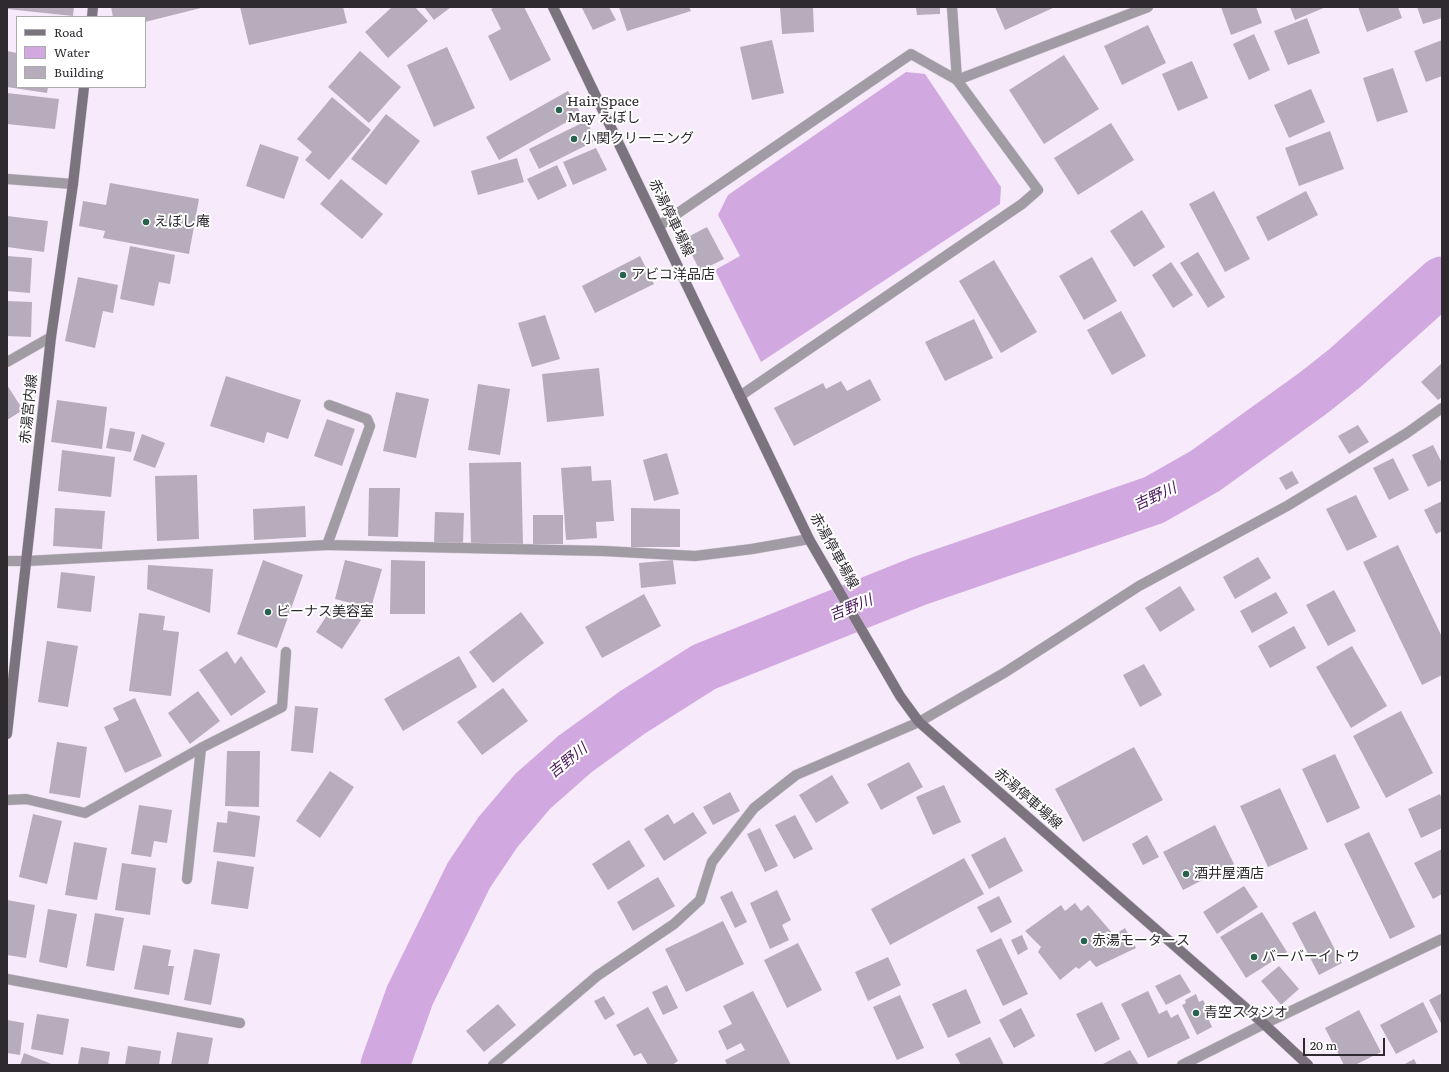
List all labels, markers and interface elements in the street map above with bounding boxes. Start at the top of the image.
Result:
legend [16,16,146,88]
text: Road [54,23,83,41]
text: Water [54,43,90,61]
text: Building [54,63,103,81]
place label: Hair Space May えぼし [567,94,640,126]
marker: Hair Space May えぼし [554,105,564,115]
place label: 小関クリーニング [582,131,694,147]
marker: 小関クリーニング [569,134,579,144]
street label: 赤湯停車場線 [645,177,697,259]
place label: えぼし庵 [154,214,210,230]
marker: えぼし庵 [141,217,151,227]
place label: アビコ洋品店 [631,267,715,283]
marker: アビコ洋品店 [618,270,628,280]
street label: 赤湯宮内線 [17,373,41,445]
water label: 吉野川 [1131,479,1179,515]
street label: 赤湯停車場線 [806,510,862,592]
water label: 吉野川 [827,591,875,625]
place label: ビーナス美容室 [276,604,374,620]
marker: ビーナス美容室 [263,607,273,617]
water label: 吉野川 [545,740,591,782]
street label: 赤湯停車場線 [991,765,1065,833]
place label: 酒井屋酒店 [1194,866,1264,882]
marker: 酒井屋酒店 [1181,869,1191,879]
place label: 赤湯モータース [1092,933,1190,949]
marker: 赤湯モータース [1079,936,1089,946]
place label: バーバーイトウ [1262,949,1360,965]
marker: バーバーイトウ [1249,952,1259,962]
place label: 青空スタジオ [1204,1005,1288,1021]
marker: 青空スタジオ [1191,1008,1201,1018]
scale bar [1305,1030,1387,1056]
text: 20 m [1310,1036,1337,1054]

